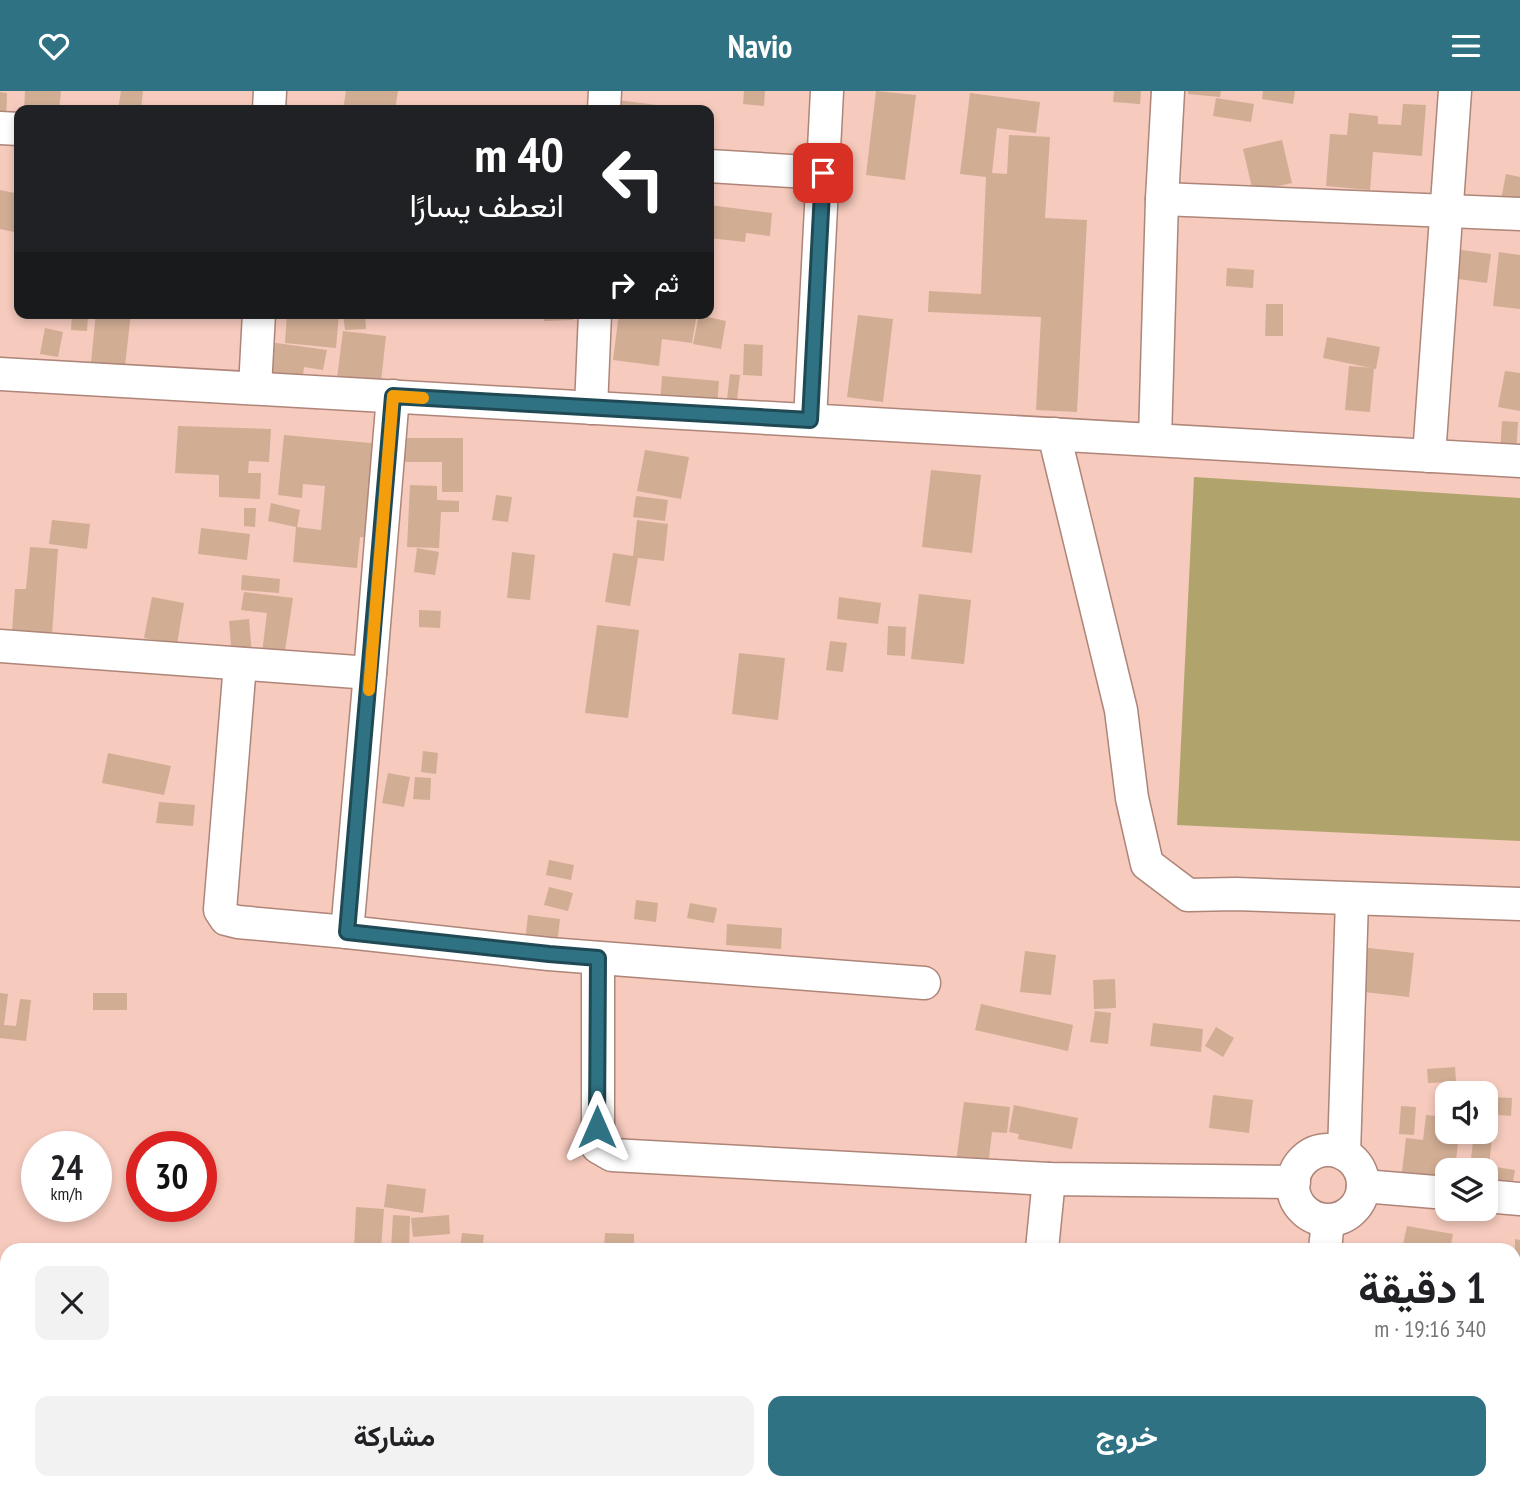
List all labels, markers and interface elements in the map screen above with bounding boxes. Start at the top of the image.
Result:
text: Navio [728,25,792,67]
icon: heart [35,27,73,65]
icon: menu [1447,27,1485,65]
text: 40 m [475,122,564,186]
icon: left [588,133,679,224]
pin [793,143,853,203]
icon: arrive [804,154,842,192]
text: انعطف يسارًا [409,184,564,226]
icon: right [603,266,641,304]
text: ثم [655,266,679,299]
map controls [1435,1081,1498,1221]
button: sound [1435,1081,1498,1144]
position arrow [560,1090,634,1164]
speed limit sign: 30 [126,1131,217,1222]
text: 24 [50,1144,83,1190]
button: layers [1435,1158,1498,1221]
text: km/h [51,1182,82,1205]
text: 1 دقيقة [1358,1260,1486,1315]
button: close [35,1266,109,1340]
text: 340 m · 19:16 [1374,1314,1486,1343]
button: مشاركة [35,1396,754,1476]
button: خروج [768,1396,1486,1476]

